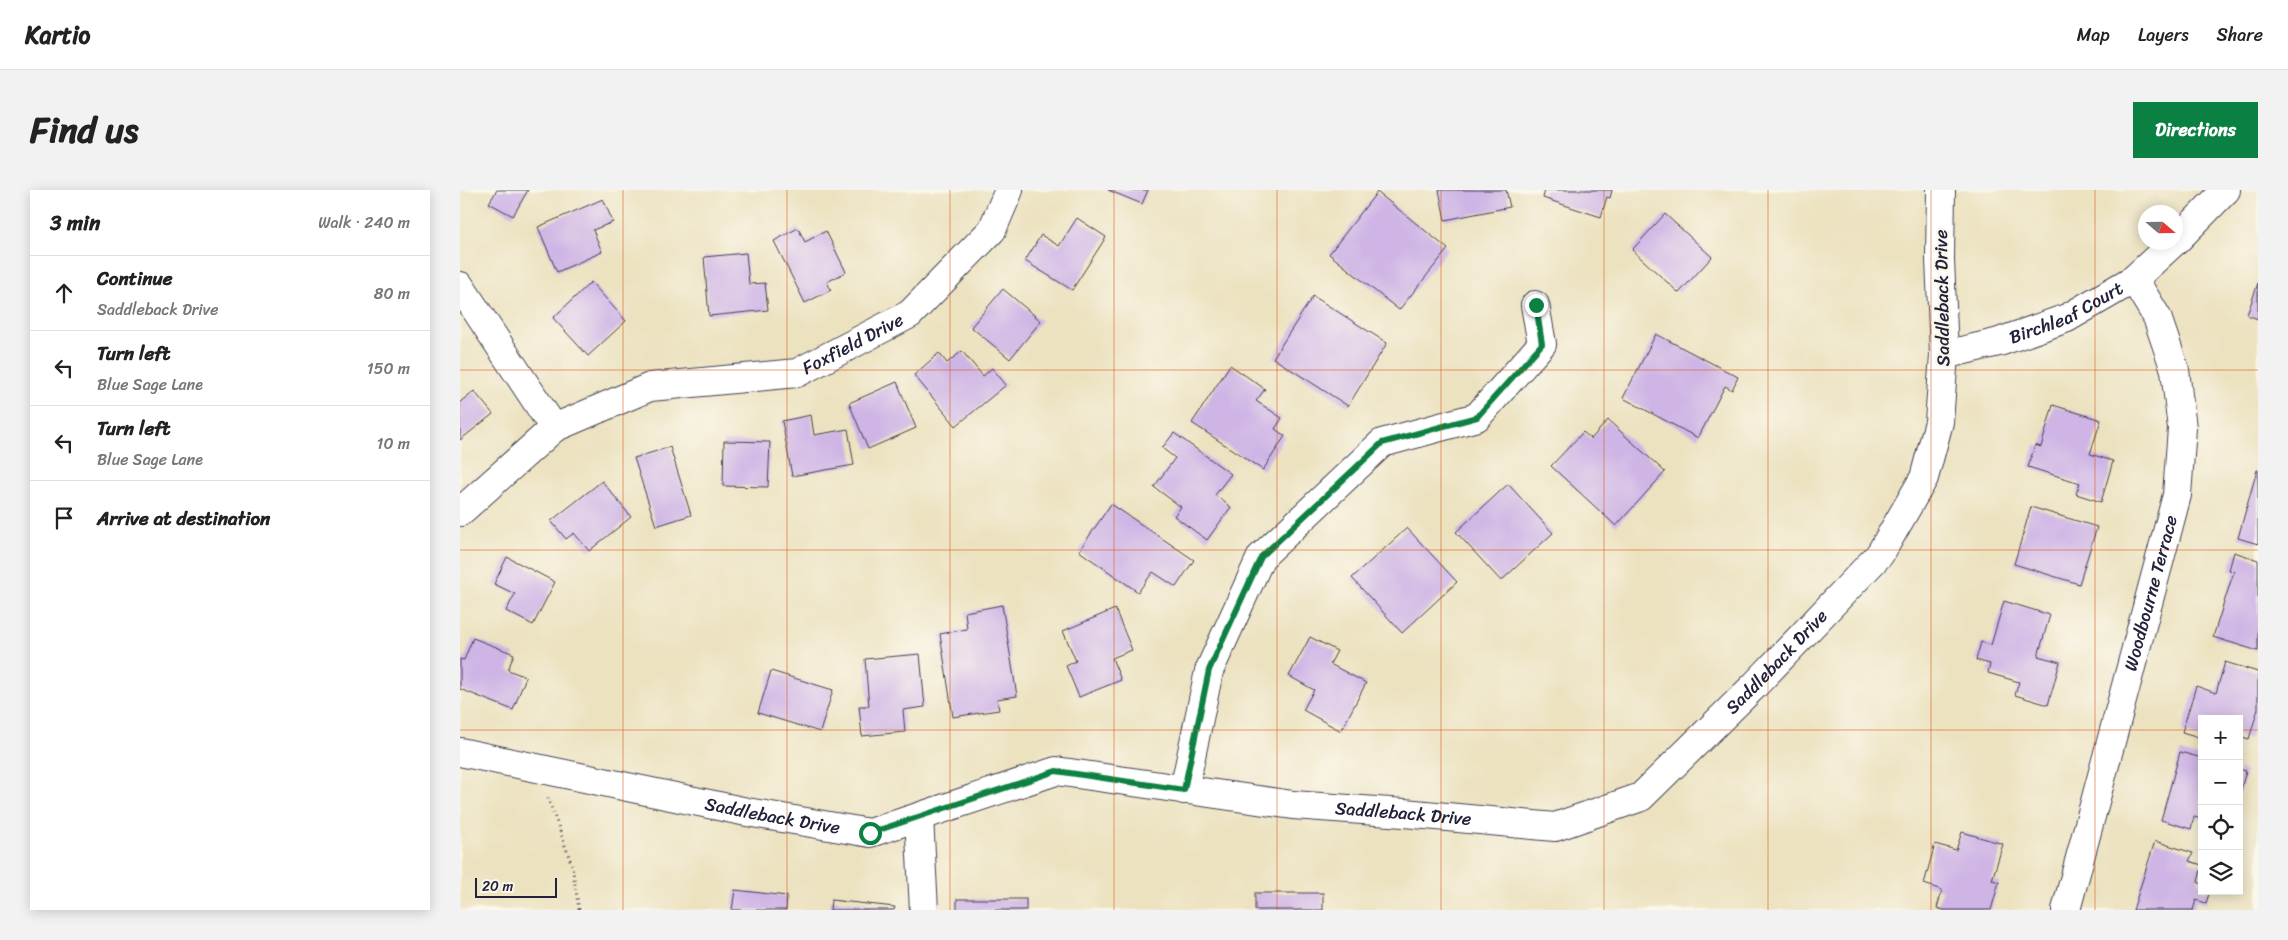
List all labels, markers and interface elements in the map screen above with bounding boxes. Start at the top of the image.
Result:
text: Kartio [25,14,90,56]
text: Map [2077,19,2110,51]
text: Layers [2138,19,2189,51]
text: Share [2217,19,2263,51]
text: Find us [30,99,138,161]
button: Directions [2133,102,2258,158]
text: 3 min [50,204,100,242]
north arrow [2138,205,2183,250]
text: Walk · 240 m [318,208,410,237]
street label: Saddleback Drive [1925,229,1959,367]
text: Continue [97,262,173,295]
street label: Birchleaf Court [2005,272,2130,353]
icon: ahead [50,279,78,307]
text: 80 m [374,279,410,308]
route end [1525,294,1548,317]
text: Saddleback Drive [97,295,218,324]
street label: Foxfield Drive [796,304,909,384]
text: Turn left [97,337,170,370]
icon: left [50,354,78,382]
text: 150 m [367,354,410,383]
text: Blue Sage Lane [97,370,203,399]
text: Turn left [97,412,170,445]
icon: left [50,429,78,457]
text: 10 m [377,429,410,458]
text: Blue Sage Lane [97,445,203,474]
text: Arrive at destination [97,502,270,535]
icon: arrive [50,504,78,532]
street label: Woodbourne Terrace [2115,512,2187,675]
street label: Saddleback Drive [1718,602,1836,722]
map controls [2198,715,2243,895]
button: + [2198,715,2243,760]
button: − [2198,760,2243,805]
street label: Saddleback Drive [702,788,842,844]
street label: Saddleback Drive [1334,792,1473,835]
button: locate [2198,805,2243,850]
route start [859,822,882,845]
button: layers [2198,850,2243,895]
text: 20 m [482,874,513,899]
scale bar [475,875,558,898]

